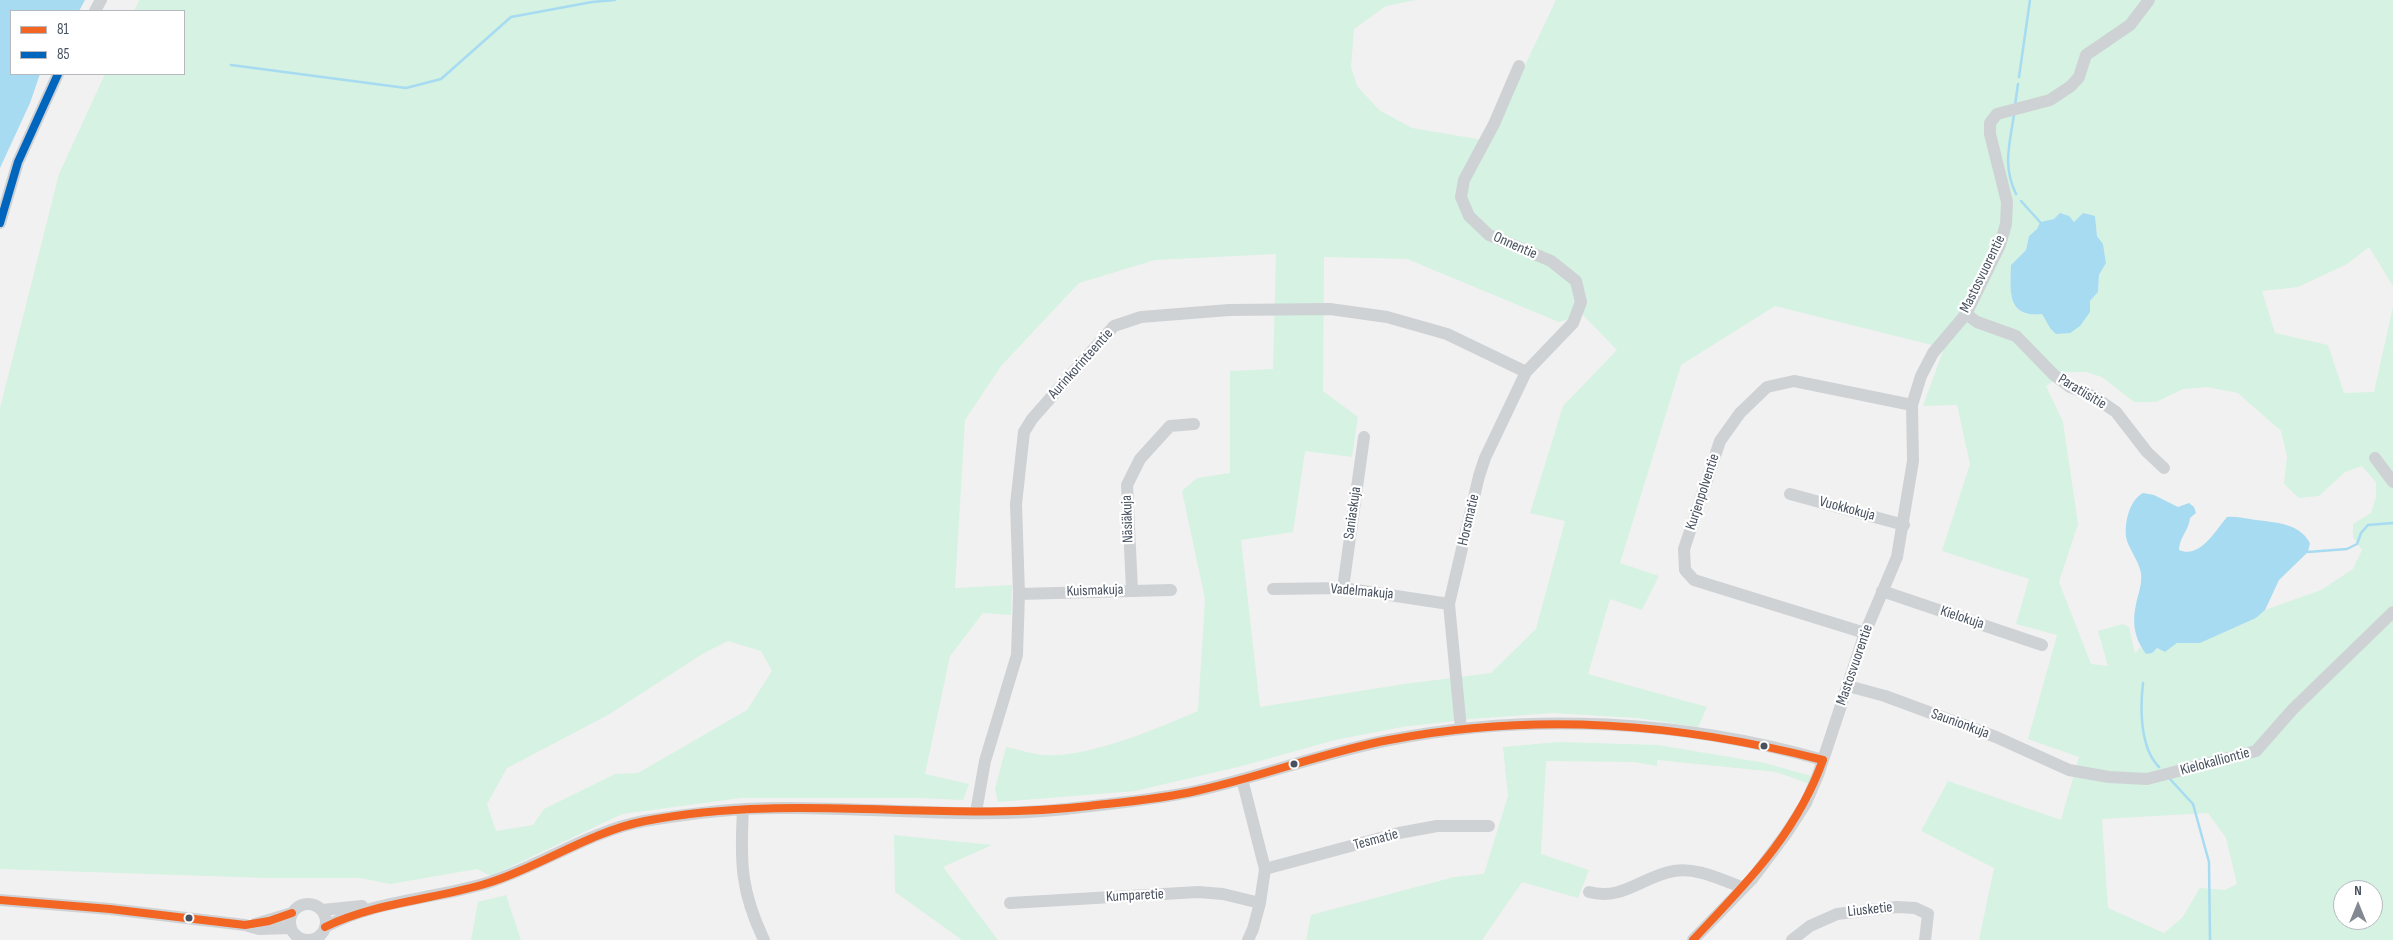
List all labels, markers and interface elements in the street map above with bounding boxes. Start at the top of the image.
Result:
legend [10,10,185,75]
text: 81 [57,20,69,39]
text: 85 [57,45,70,64]
street label: Onnentie [1490,228,1540,264]
street label: Mastosvuorentie [1956,232,2010,316]
street label: Aurinkorinteentie [1045,325,1117,403]
street label: Paratiisitie [2054,371,2110,413]
street label: Kurjenpolventie [1682,452,1724,532]
street label: Saniaskuja [1340,485,1366,541]
street label: Horsmatie [1454,493,1484,547]
street label: Vuokkokuja [1817,493,1877,525]
street label: Näsiäkuja [1118,495,1138,543]
street label: Vadelmakuja [1330,580,1394,604]
street label: Kuismakuja [1066,581,1124,601]
street label: Kielokuja [1938,602,1986,634]
street label: Mastosvuorentie [1833,622,1877,708]
street label: Saunionkuja [1928,705,1992,743]
unlabelled marker [1759,741,1769,751]
street label: Kielokalliontie [2178,744,2252,780]
unlabelled marker [1289,759,1299,769]
street label: Tesmatie [1352,825,1400,855]
north arrow [2333,880,2383,930]
text: N [2354,882,2362,899]
street label: Kumparetie [1106,885,1164,907]
street label: Liusketie [1847,899,1893,921]
unlabelled marker [184,913,194,923]

